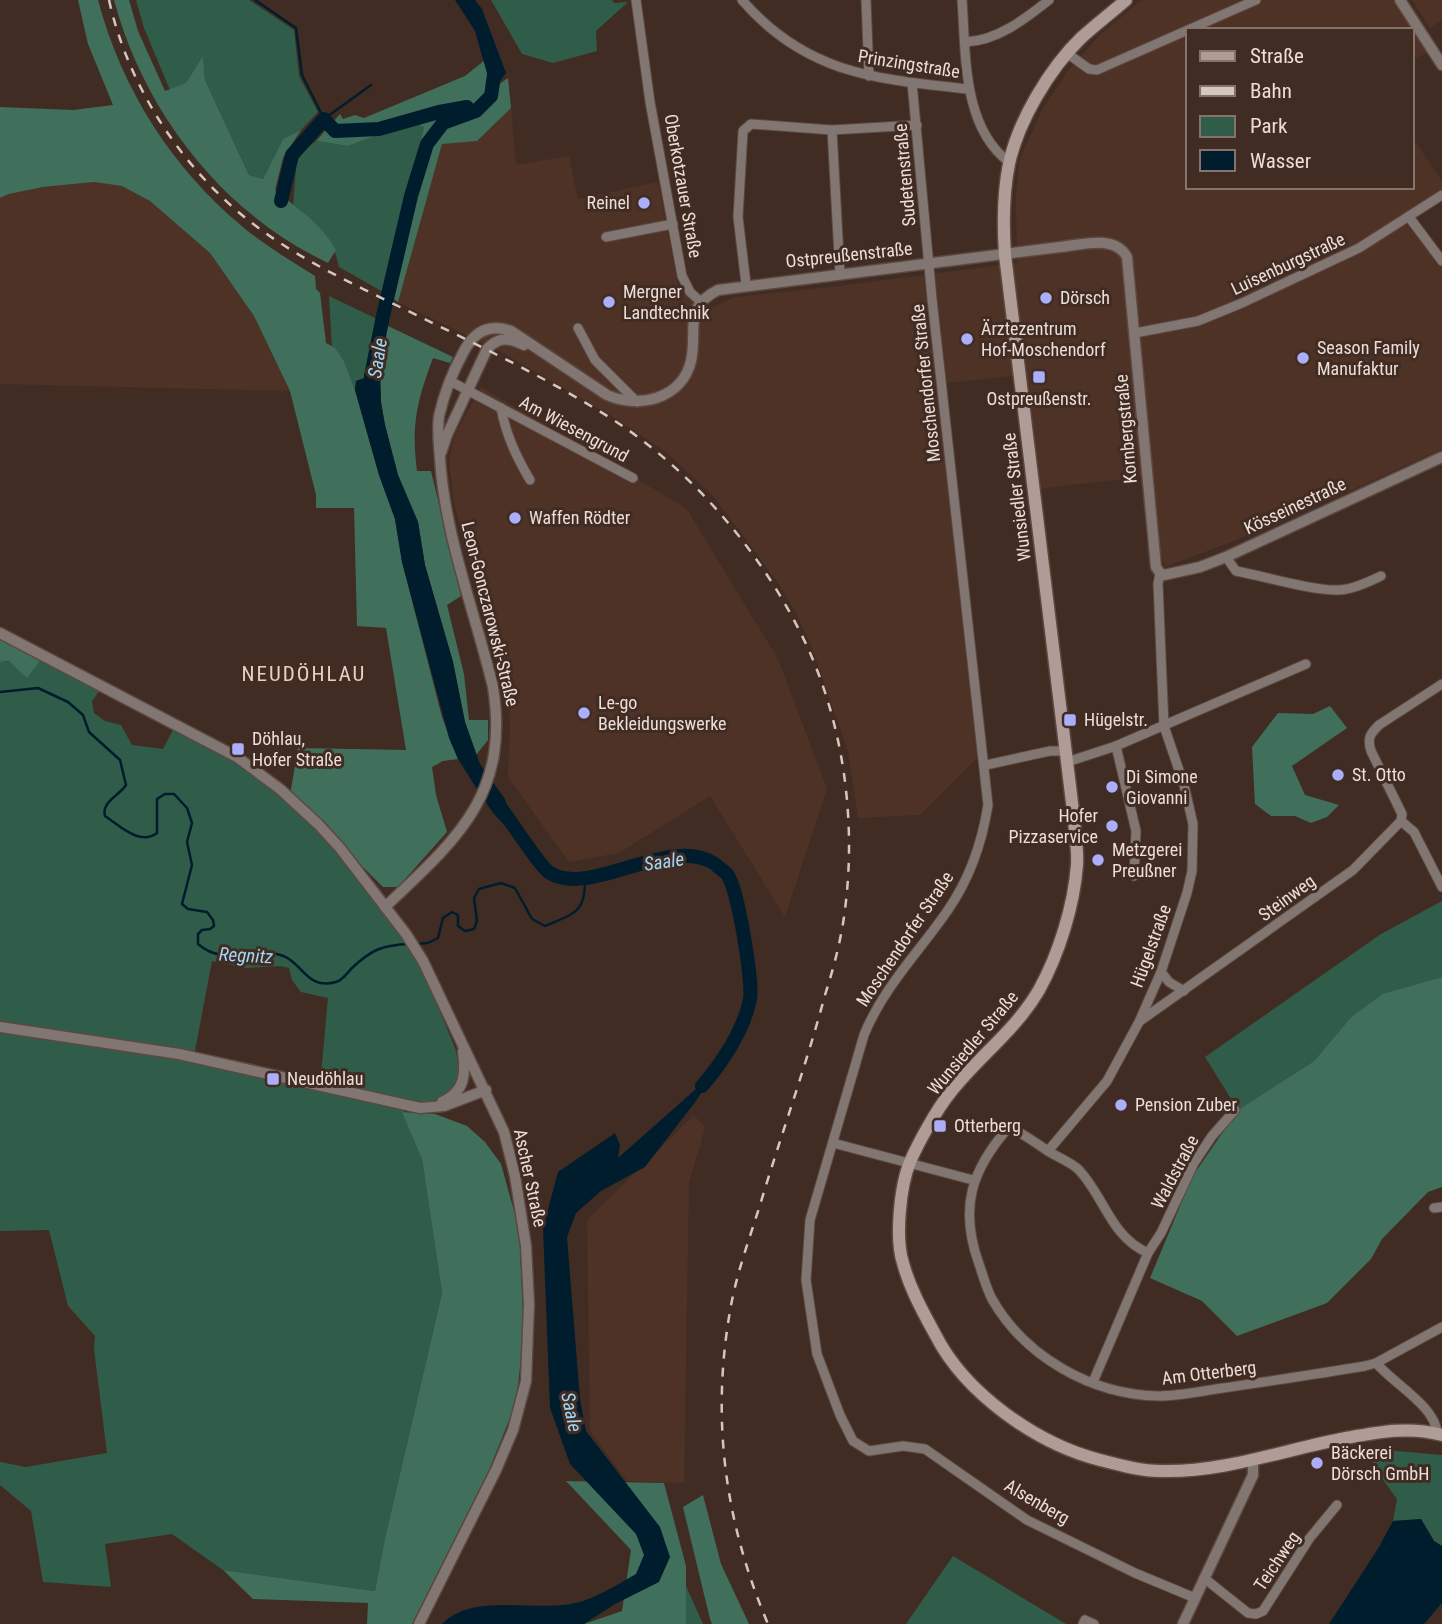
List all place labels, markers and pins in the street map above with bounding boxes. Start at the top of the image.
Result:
place label: Reinel [587,192,630,213]
marker: Reinel [636,195,652,211]
place label: Mergner Landtechnik [623,281,710,323]
place label: Dörsch [1060,287,1110,308]
marker: Dörsch [1038,290,1054,306]
marker: Mergner Landtechnik [601,294,617,310]
place label: Ärztezentrum Hof-Moschendorf [981,318,1106,360]
marker: Ärztezentrum Hof-Moschendorf [959,331,975,347]
place label: Season Family Manufaktur [1317,337,1420,379]
marker: Season Family Manufaktur [1295,350,1311,366]
marker: Ostpreußenstr. [1031,369,1047,385]
place label: Ostpreußenstr. [987,388,1091,409]
place label: Waffen Rödter [529,507,631,528]
marker: Waffen Rödter [507,510,523,526]
place label: Le-go Bekleidungswerke [598,692,727,734]
marker: Le-go Bekleidungswerke [576,705,592,721]
place label: Hügelstr. [1084,709,1148,730]
marker: Hügelstr. [1062,712,1078,728]
place label: Döhlau, Hofer Straße [252,728,342,770]
marker: Döhlau, Hofer Straße [230,741,246,757]
place label: St. Otto [1352,764,1406,785]
place label: Di Simone Giovanni [1126,766,1198,808]
marker: St. Otto [1330,767,1346,783]
marker: Di Simone Giovanni [1104,779,1120,795]
place label: Hofer Pizzaservice [1009,805,1099,847]
marker: Hofer Pizzaservice [1104,818,1120,834]
place label: Metzgerei Preußner [1112,839,1182,881]
marker: Metzgerei Preußner [1090,852,1106,868]
place label: Neudöhlau [287,1068,363,1089]
marker: Neudöhlau [265,1071,281,1087]
place label: Pension Zuber [1135,1094,1238,1115]
marker: Pension Zuber [1113,1097,1129,1113]
place label: Otterberg [954,1115,1021,1136]
marker: Otterberg [932,1118,948,1134]
place label: Bäckerei Dörsch GmbH [1331,1442,1429,1484]
marker: Bäckerei Dörsch GmbH [1309,1455,1325,1471]

